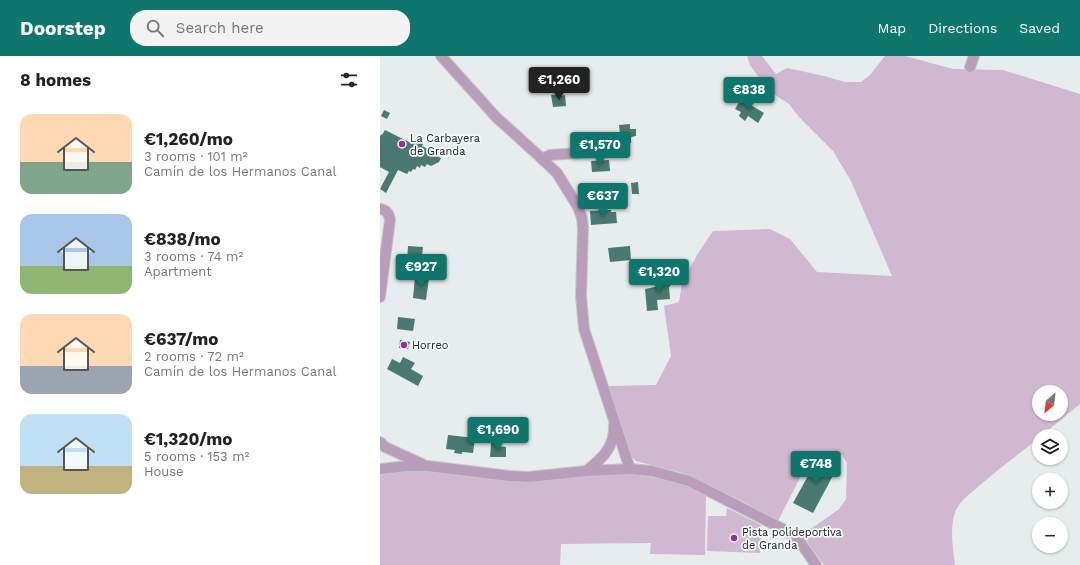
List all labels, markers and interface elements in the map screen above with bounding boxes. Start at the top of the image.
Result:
search box [130,10,410,46]
text: Doorstep [20,17,106,40]
icon: search [144,17,166,39]
text: Search here [176,19,264,37]
text: Map [878,20,906,36]
text: Directions [928,20,997,36]
text: Saved [1019,20,1060,36]
pin: €1,260 [526,67,592,101]
icon: filters [338,69,360,91]
text: 8 homes [20,70,91,90]
text: €1,260 [538,72,580,87]
pin: €838 [725,77,773,111]
text: €838 [732,82,766,97]
text: €1,260/mo [144,129,233,149]
icon: home [52,130,100,178]
place label: La Carbayera de Granda [410,132,480,158]
pin: €1,570 [567,132,633,166]
text: €1,570 [579,137,621,152]
marker: La Carbayera de Granda [397,139,407,149]
text: 3 rooms · 101 m² [144,149,247,164]
text: Camín de los Hermanos Canal [144,164,337,179]
pin: €637 [579,183,627,217]
text: €637 [587,188,619,203]
text: €838/mo [144,229,221,249]
icon: home [52,230,100,278]
text: 3 rooms · 74 m² [144,249,243,264]
pin: €927 [397,254,445,288]
text: €927 [405,259,437,274]
pin: €1,320 [626,259,692,293]
text: Apartment [144,264,212,279]
text: €1,320 [638,264,680,279]
text: €637/mo [144,329,218,349]
icon: home [52,330,100,378]
place label: Horreo [412,339,448,352]
marker: Horreo [399,340,409,350]
text: 2 rooms · 72 m² [144,349,244,364]
text: Camín de los Hermanos Canal [144,364,337,379]
north arrow [1032,385,1068,421]
map controls [1032,385,1068,553]
pin: €1,690 [465,417,531,451]
text: €1,690 [477,422,519,437]
text: €1,320/mo [144,429,233,449]
button: layers [1032,429,1068,465]
icon: home [52,430,100,478]
text: 5 rooms · 153 m² [144,449,249,464]
pin: €748 [792,451,840,485]
text: €748 [800,456,832,471]
text: House [144,464,184,479]
button: + [1032,473,1068,509]
button: − [1032,517,1068,553]
place label: Pista polideportiva de Granda [742,526,842,552]
marker: Pista polideportiva de Granda [729,533,739,543]

